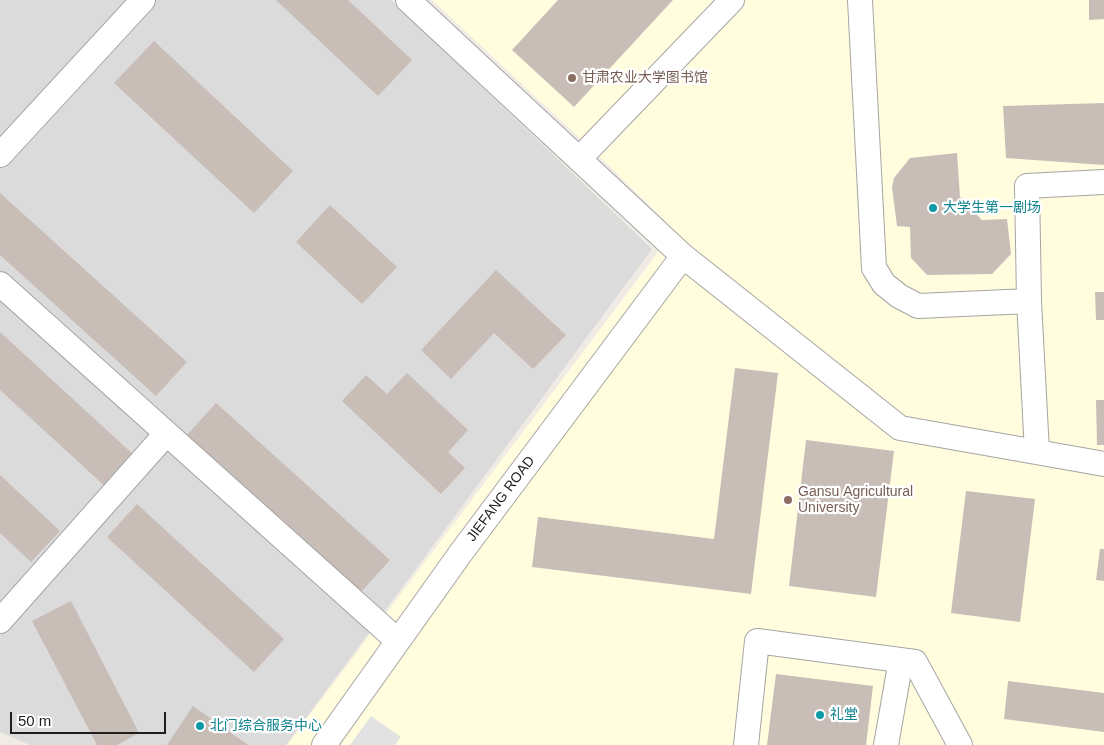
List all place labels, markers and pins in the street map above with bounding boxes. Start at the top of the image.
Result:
place label: 甘肃农业大学图书馆 [582,70,708,86]
marker: 甘肃农业大学图书馆 [566,72,578,84]
place label: 大学生第一剧场 [943,200,1041,216]
marker: 大学生第一剧场 [927,202,939,214]
place label: Gansu Agricultural University [798,484,913,516]
marker: Gansu Agricultural University [782,494,794,506]
place label: 礼堂 [830,707,858,723]
marker: 礼堂 [814,709,826,721]
place label: 北门综合服务中心 [210,718,322,734]
marker: 北门综合服务中心 [194,720,206,732]

